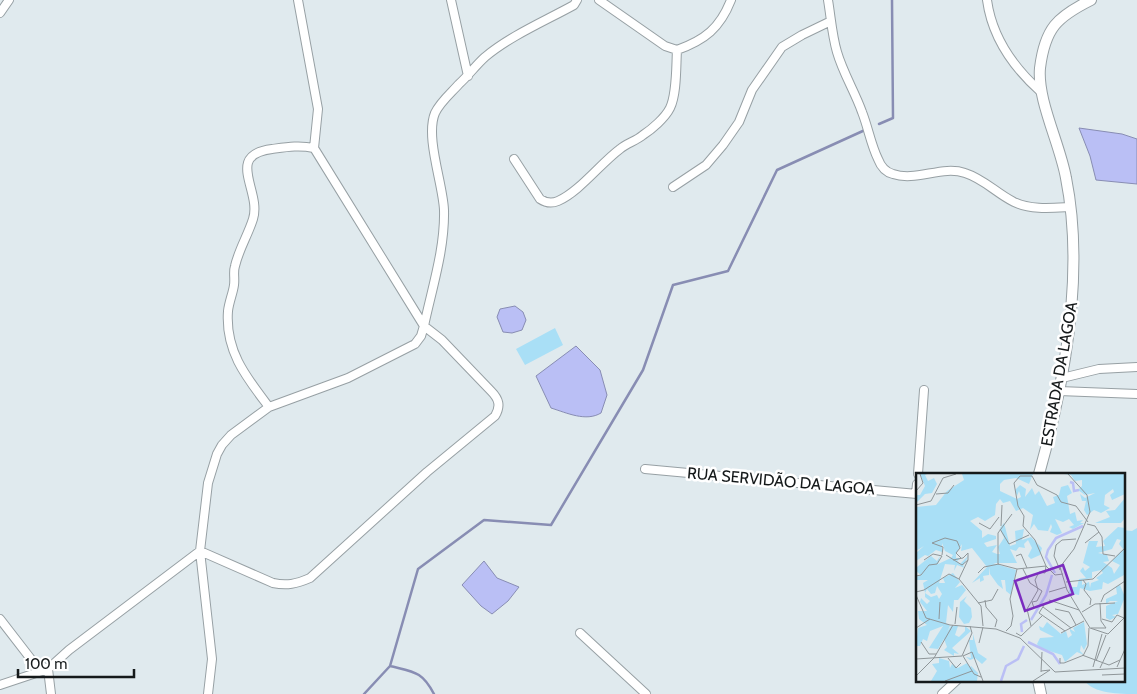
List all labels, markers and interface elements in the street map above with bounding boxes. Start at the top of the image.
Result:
street label: ESTRADA DA LAGOA [1037,300,1081,448]
street label: RUA SERVIDÃO DA LAGOA [686,463,876,499]
inset map [916,473,1124,682]
scale bar [18,646,134,678]
text: 100 m [25,655,67,673]

